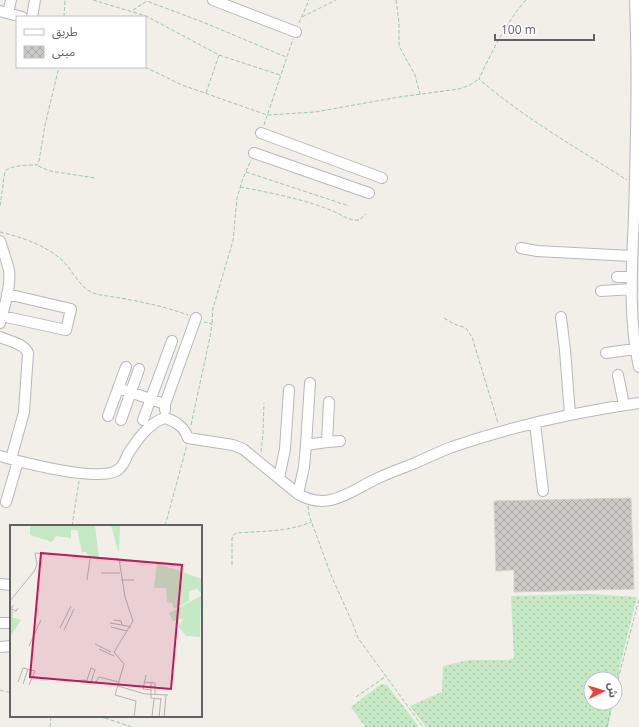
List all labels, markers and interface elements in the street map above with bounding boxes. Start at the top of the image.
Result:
legend [16,16,146,68]
scale bar [495,16,594,42]
text: 100 m [501,21,536,38]
text: طريق [52,23,78,40]
text: مبنى [52,43,75,60]
inset map [10,525,202,717]
north arrow [583,671,623,711]
text: ش [605,682,622,698]

